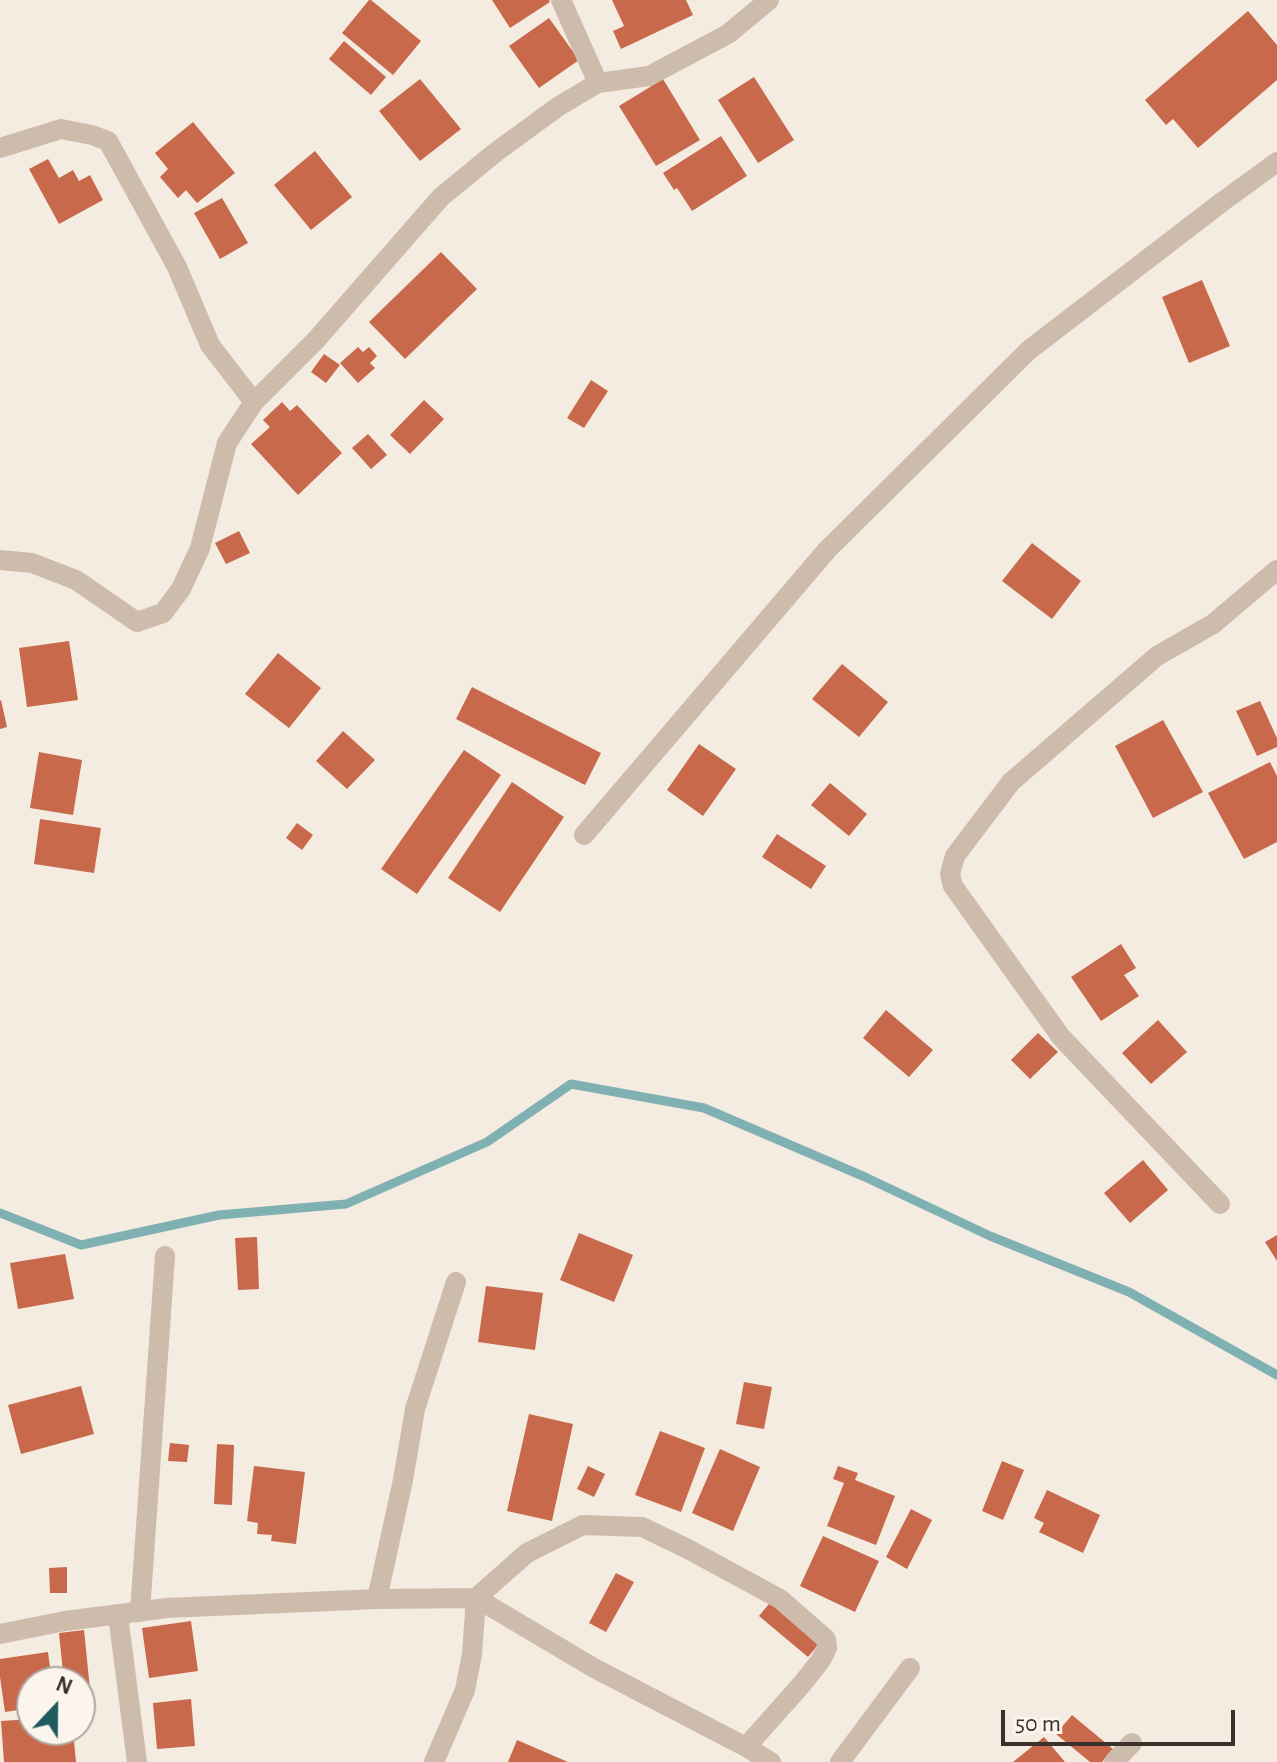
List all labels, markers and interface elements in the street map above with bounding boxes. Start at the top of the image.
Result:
north arrow [16,1666,96,1746]
text: N [53,1673,75,1699]
scale bar [1005,1694,1239,1744]
text: 50 m [1015,1712,1061,1736]

